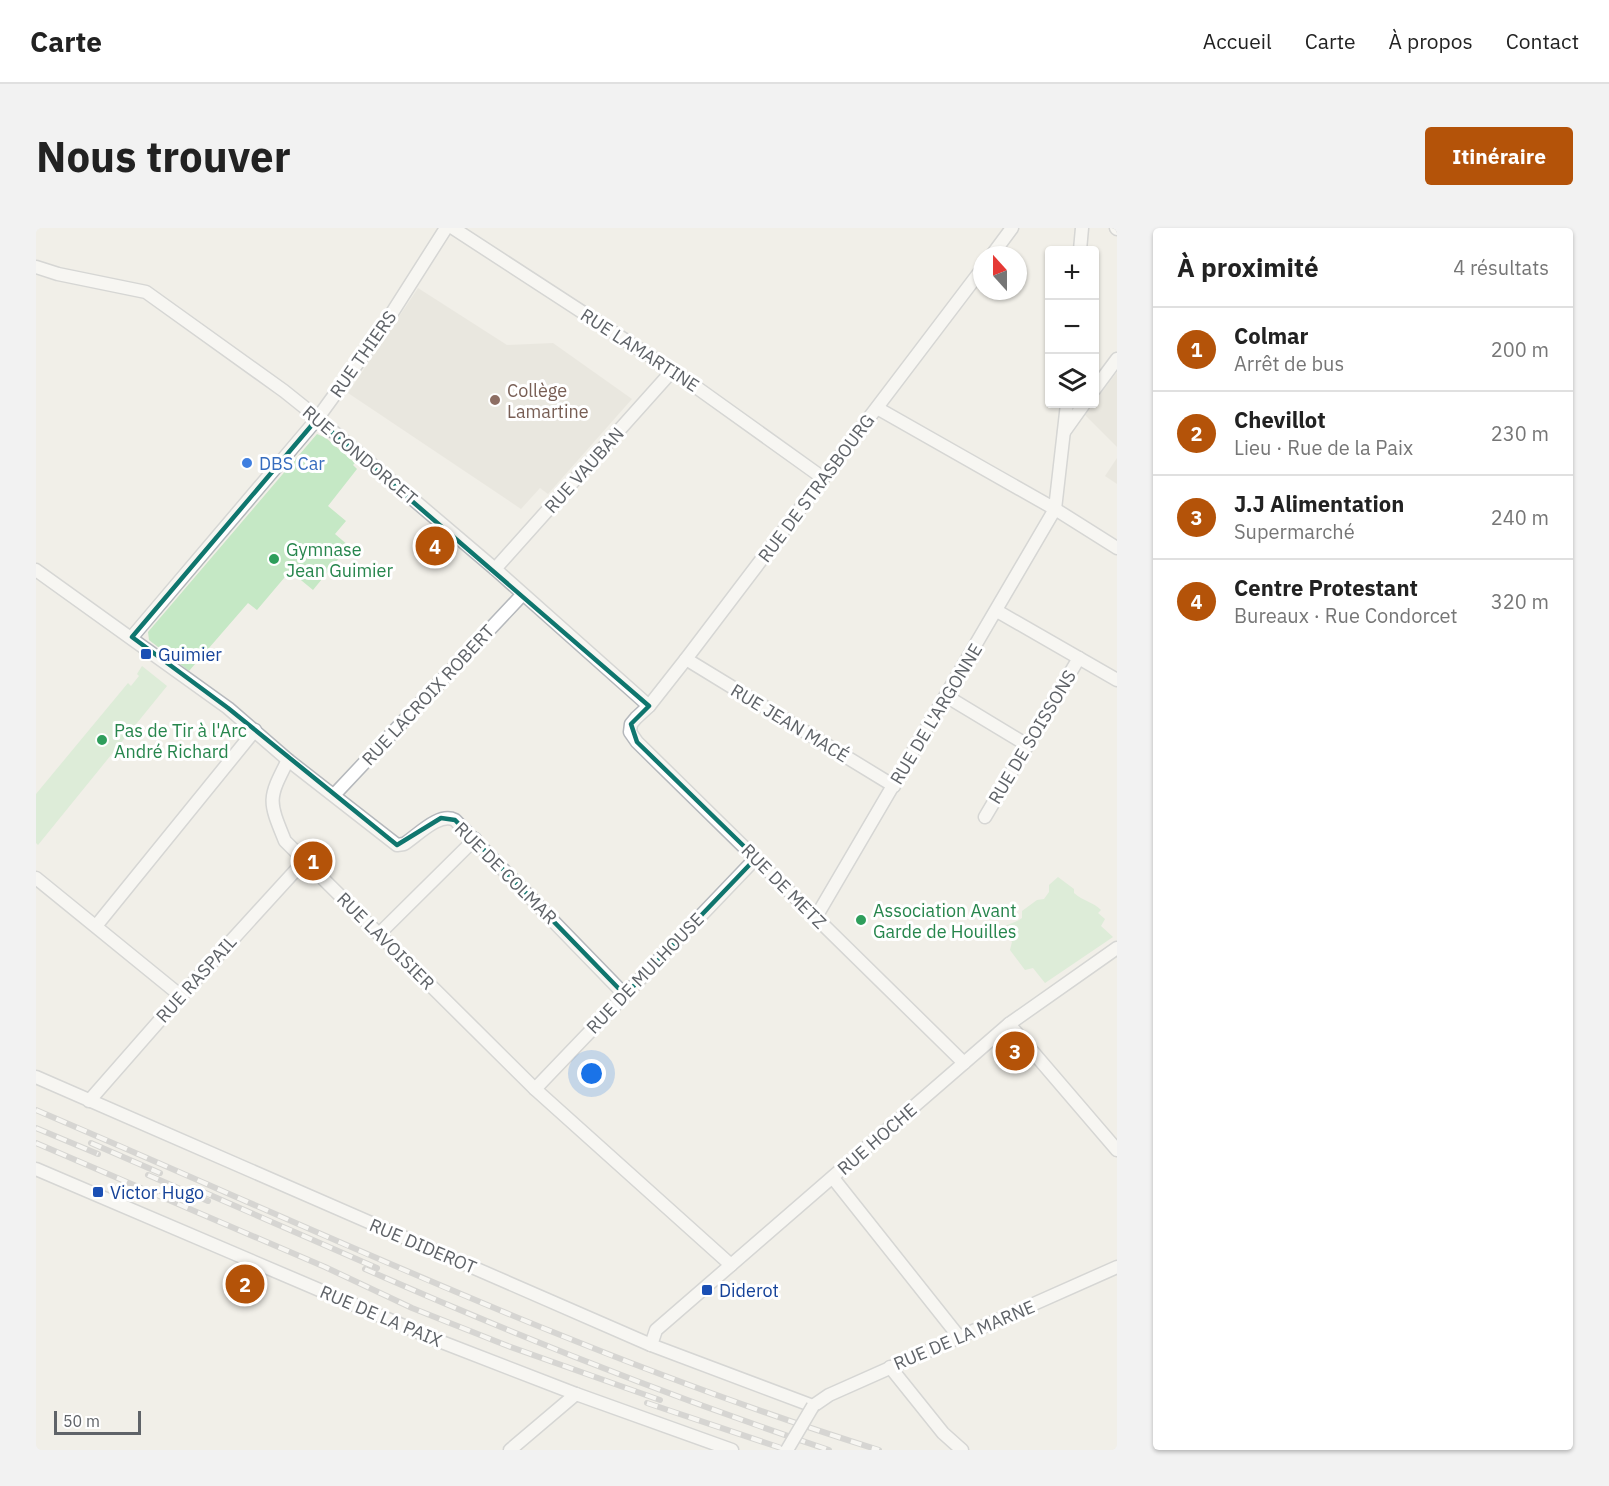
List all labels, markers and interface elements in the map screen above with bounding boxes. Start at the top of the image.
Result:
text: Carte [30,23,102,60]
text: Accueil [1203,27,1272,55]
text: Carte [1305,27,1356,55]
text: À propos [1389,27,1473,55]
text: Contact [1506,27,1579,55]
button: Itinéraire [1425,127,1573,185]
text: Nous trouver [36,129,291,184]
north arrow [973,246,1027,300]
map controls [1045,246,1099,408]
button: + [1045,246,1099,300]
text: À proximité [1177,250,1319,284]
text: 4 résultats [1453,254,1549,281]
button: − [1045,300,1099,354]
street label: RUE LAMARTINE [576,303,704,397]
street label: RUE THIERS [325,306,401,402]
text: Colmar [1234,321,1308,350]
text: 1 [1191,336,1203,363]
text: 200 m [1491,336,1549,363]
text: Arrêt de bus [1234,350,1344,377]
button: layers [1045,354,1099,408]
place label: Collège Lamartine [507,379,589,423]
marker: Collège Lamartine [488,393,502,407]
street label: RUE CONDORCET [298,400,422,510]
text: Chevillot [1234,405,1326,434]
street label: RUE DE STRASBOURG [753,409,879,567]
text: 2 [1191,420,1203,447]
text: 230 m [1491,420,1549,447]
street label: RUE VAUBAN [539,422,629,518]
text: Lieu · Rue de la Paix [1234,434,1413,461]
place label: DBS Car [259,452,325,475]
marker: DBS Car [240,456,254,470]
text: J.J Alimentation [1234,489,1404,518]
text: 3 [1191,504,1203,531]
text: 240 m [1491,504,1549,531]
text: Supermarché [1234,518,1355,545]
pin: 4 [416,524,454,568]
place label: Gymnase Jean Guimier [286,538,393,582]
marker: Gymnase Jean Guimier [267,552,281,566]
text: Centre Protestant [1234,573,1418,602]
text: 4 [1191,588,1203,615]
text: 320 m [1491,588,1549,615]
text: Bureaux · Rue Condorcet [1234,602,1458,629]
street label: RUE LACROIX ROBERT [357,620,499,770]
street label: RUE DE L'ARGONNE [885,639,987,789]
place label: Guimier [158,643,222,666]
marker: Guimier [139,647,153,661]
street label: RUE DE SOISSONS [983,666,1081,808]
street label: RUE JEAN MACÉ [727,679,853,767]
place label: Pas de Tir à l'Arc André Richard [114,719,247,763]
marker: Pas de Tir à l'Arc André Richard [95,733,109,747]
street label: RUE DE COLMAR [450,817,562,929]
pin: 1 [294,838,332,884]
street label: RUE DE METZ [737,839,831,933]
street label: RUE LAVOISIER [332,887,440,995]
place label: Association Avant Garde de Houilles [873,899,1017,943]
street label: RUE DE MULHOUSE [581,908,709,1038]
marker: Association Avant Garde de Houilles [854,913,868,927]
street label: RUE RASPAIL [151,931,241,1027]
pin: 3 [996,1028,1034,1074]
your location [577,1059,606,1088]
street label: RUE HOCHE [832,1098,922,1180]
place label: Victor Hugo [110,1181,204,1204]
marker: Victor Hugo [91,1185,105,1199]
street label: RUE DIDEROT [366,1213,480,1279]
pin: 2 [226,1262,264,1306]
place label: Diderot [719,1279,779,1302]
street label: RUE DE LA PAIX [317,1280,445,1352]
marker: Diderot [700,1283,714,1297]
street label: RUE DE LA MARNE [890,1295,1038,1375]
scale bar [54,1408,141,1436]
text: 50 m [63,1411,100,1431]

